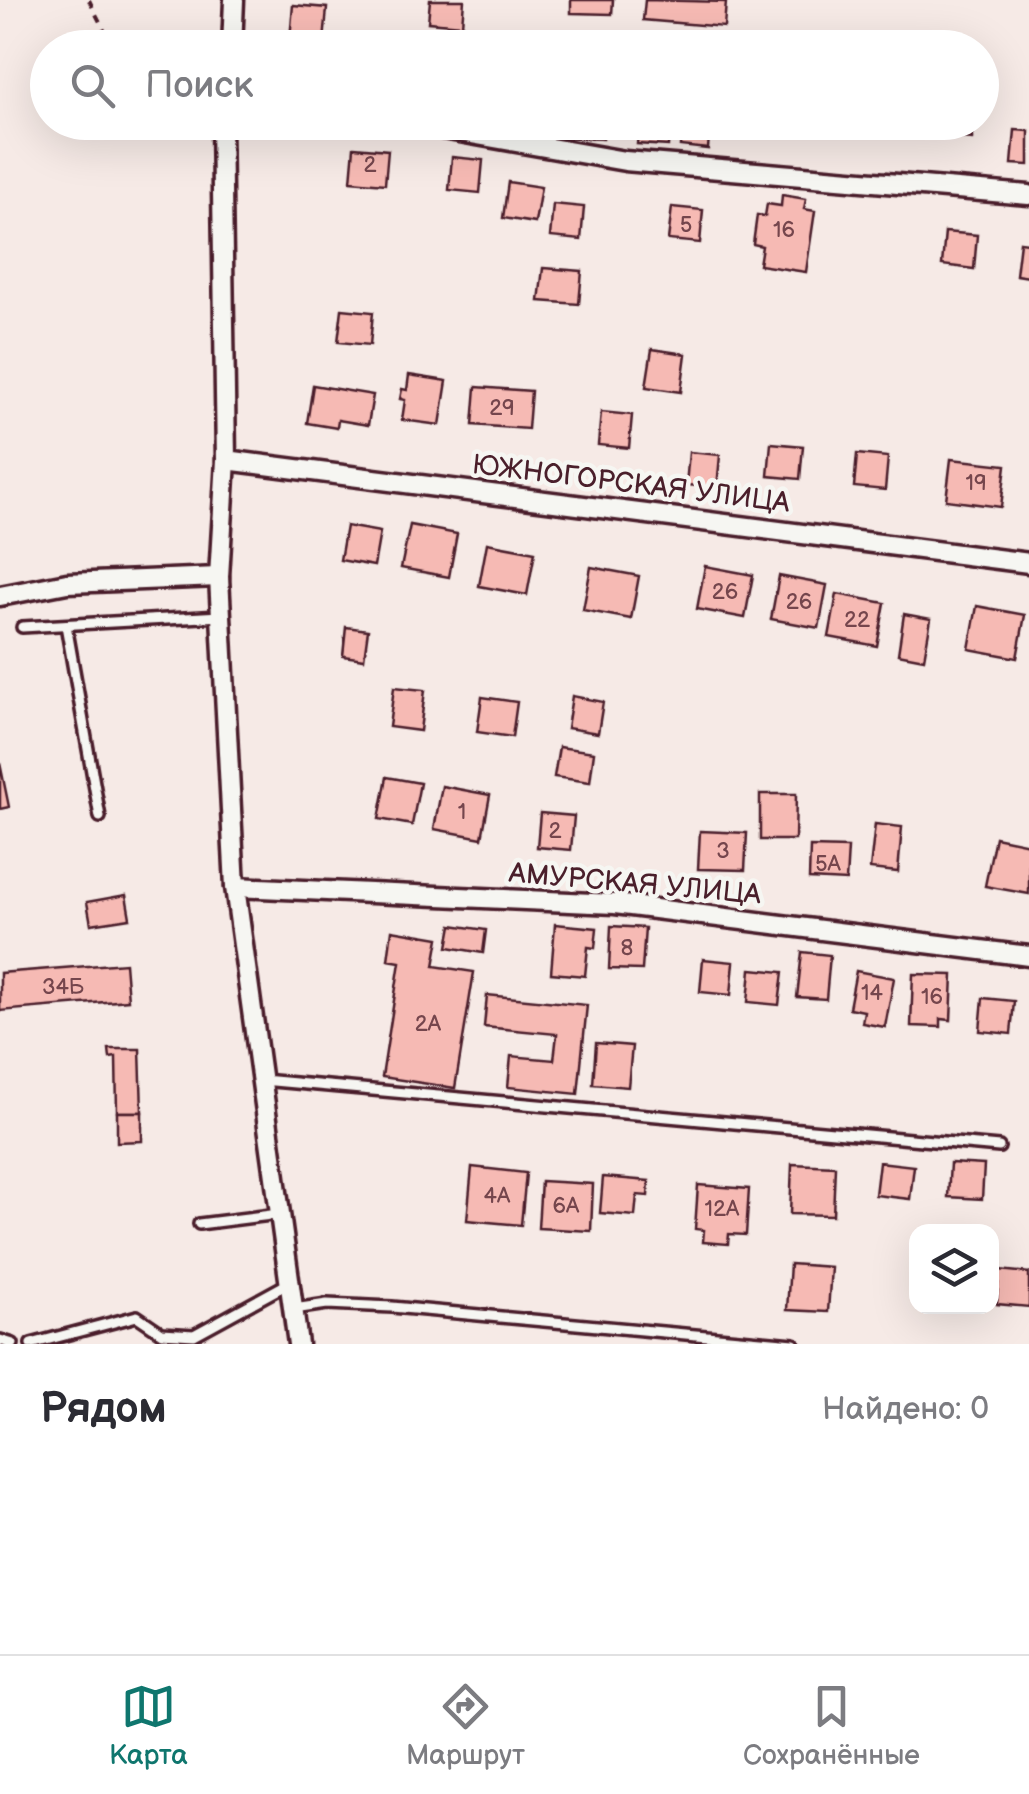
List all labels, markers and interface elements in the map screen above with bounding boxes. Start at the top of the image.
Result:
search box [30,30,999,140]
icon: search [65,58,120,113]
text: Поиск [145,63,253,108]
house number: 2 [364,152,377,179]
house number: 5 [680,212,692,239]
house number: 16 [773,217,795,244]
house number: 29 [489,395,515,422]
street label: ЮЖНОГОРСКАЯ УЛИЦА [470,448,793,520]
house number: 19 [965,470,987,497]
house number: 26 [712,579,738,606]
house number: 26 [786,589,812,616]
house number: 22 [844,607,870,634]
house number: 1 [458,799,466,826]
house number: 2 [549,818,562,845]
house number: 3 [716,838,730,865]
house number: 5А [815,851,842,878]
street label: АМУРСКАЯ УЛИЦА [507,856,763,912]
house number: 8 [621,935,633,962]
house number: 34Б [42,974,85,1001]
house number: 14 [861,980,884,1007]
house number: 16 [921,984,943,1011]
house number: 2А [415,1011,442,1038]
house number: 4А [484,1183,511,1210]
house number: 6А [553,1193,580,1220]
house number: 12А [705,1196,740,1223]
map controls [909,1224,999,1314]
button: layers [909,1224,999,1314]
text: Рядом [40,1384,167,1435]
text: Найдено: 0 [822,1390,989,1429]
tab: Карта [109,1679,188,1772]
tab: Маршрут [406,1679,525,1772]
tab: Сохранённые [743,1679,920,1772]

